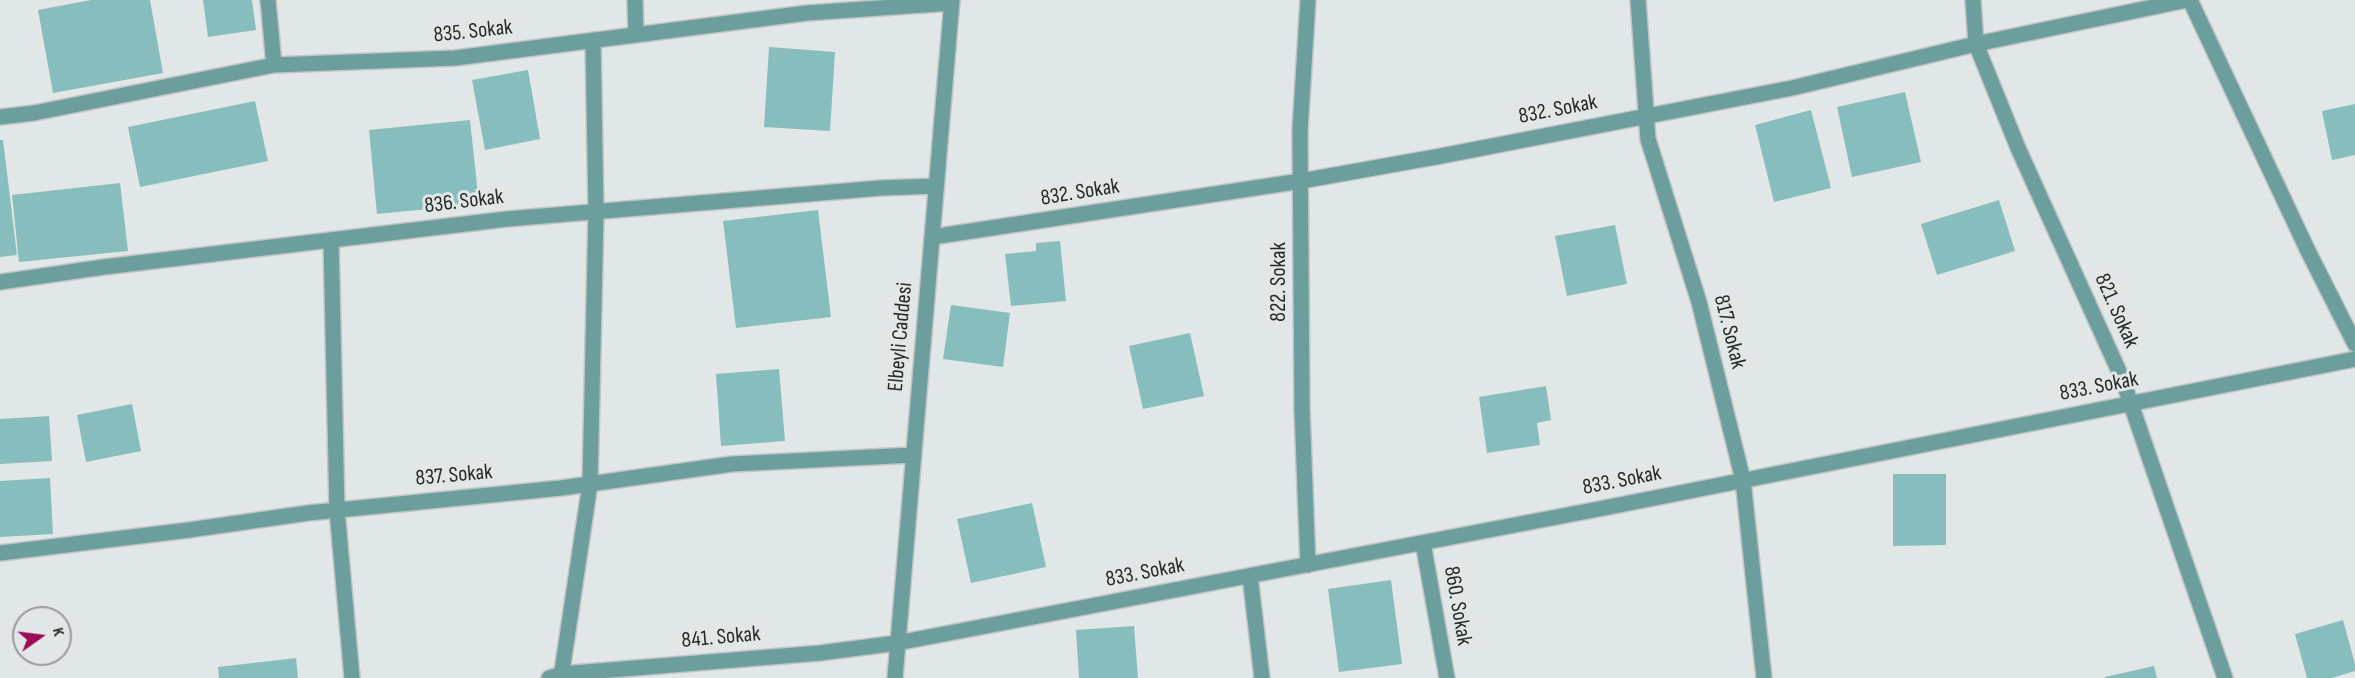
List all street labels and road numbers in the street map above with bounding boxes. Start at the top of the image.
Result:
street label: 835. Sokak [432,15,514,49]
street label: 832. Sokak [1517,89,1599,131]
street label: 832. Sokak [1039,174,1121,212]
street label: 836. Sokak [423,184,505,220]
street label: 822. Sokak [1266,242,1292,322]
street label: 821. Sokak [2088,270,2144,352]
street label: Elbeyli Caddesi [883,281,919,393]
street label: 817. Sokak [1707,292,1751,372]
street label: 833. Sokak [2057,366,2141,408]
street label: 837. Sokak [414,459,494,493]
street label: 833. Sokak [1580,460,1664,502]
street label: 833. Sokak [1103,552,1187,594]
street label: 860. Sokak [1437,564,1477,648]
street label: 841. Sokak [680,621,762,655]

